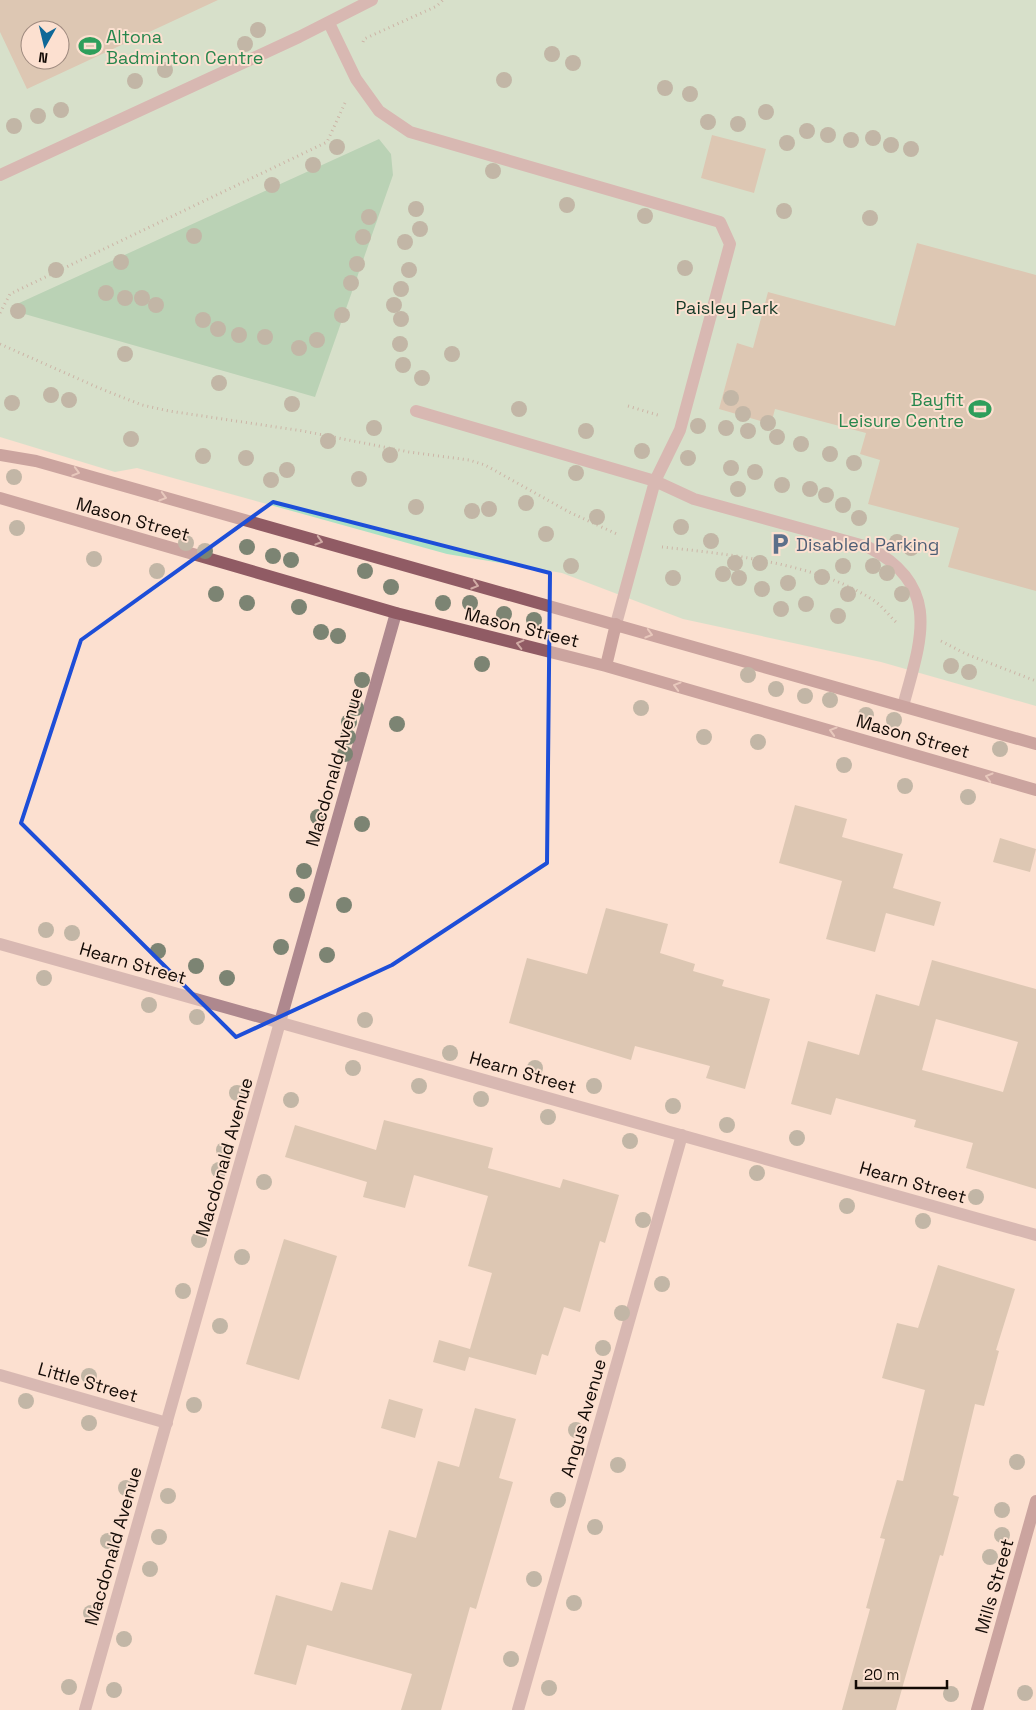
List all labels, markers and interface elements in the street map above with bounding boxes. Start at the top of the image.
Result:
north arrow [20,20,70,70]
place label: Altona Badminton Centre [106,25,263,69]
sports icon: Altona Badminton Centre [77,33,103,59]
text: N [37,48,49,67]
park label: Paisley Park [676,296,779,319]
place label: Bayfit Leisure Centre [839,388,964,432]
sports icon: Bayfit Leisure Centre [967,396,993,422]
one-way arrow [71,466,80,477]
one-way arrow [158,491,166,501]
street label: Mason Street [74,492,192,546]
parking icon: Disabled Parking [767,531,793,557]
place label: Disabled Parking [796,533,939,556]
one-way arrow [314,535,323,545]
one-way arrow [471,579,479,589]
street label: Mason Street [462,602,582,652]
one-way arrow [644,628,652,638]
one-way arrow [516,639,524,650]
one-way arrow [673,682,682,692]
street label: Macdonald Avenue [300,685,368,849]
street label: Mason Street [854,709,972,763]
one-way arrow [829,727,838,737]
one-way arrow [986,772,994,782]
street label: Hearn Street [77,937,189,989]
street label: Hearn Street [467,1046,579,1098]
street label: Macdonald Avenue [190,1075,258,1239]
street label: Hearn Street [857,1156,969,1208]
street label: Angus Avenue [555,1356,611,1480]
street label: Little Street [35,1357,141,1407]
street label: Macdonald Avenue [79,1464,147,1628]
street label: Mills Street [969,1536,1019,1636]
scale bar [856,1658,947,1690]
text: 20 m [864,1665,899,1684]

